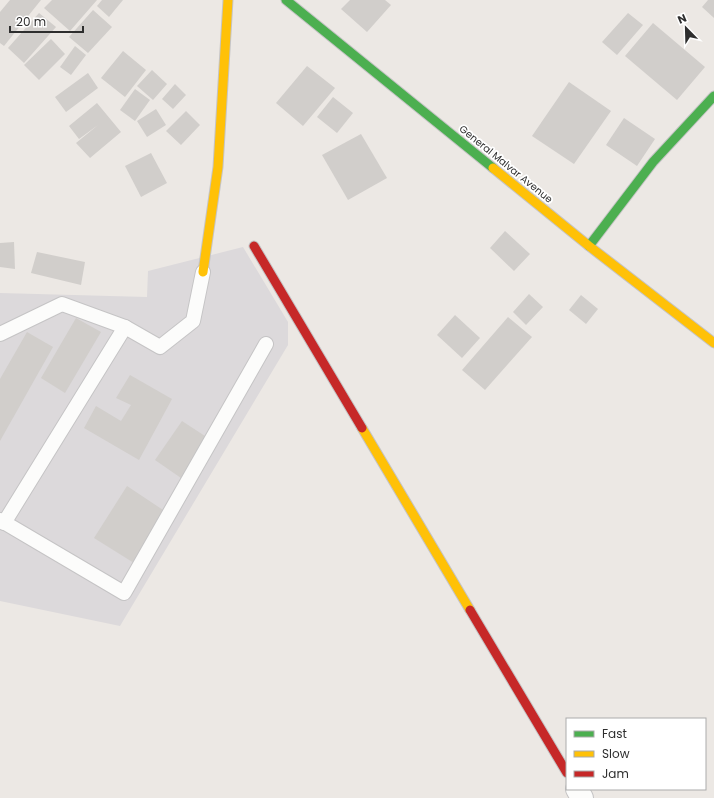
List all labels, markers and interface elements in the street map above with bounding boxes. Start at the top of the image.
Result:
scale bar [10,8,83,34]
north arrow [666,8,706,48]
text: N [675,10,689,28]
text: 20 m [16,13,46,30]
street label: General Malvar Avenue [456,122,556,206]
legend [566,718,706,790]
text: Fast [602,725,627,742]
text: Slow [602,745,630,762]
text: Jam [602,765,629,782]

